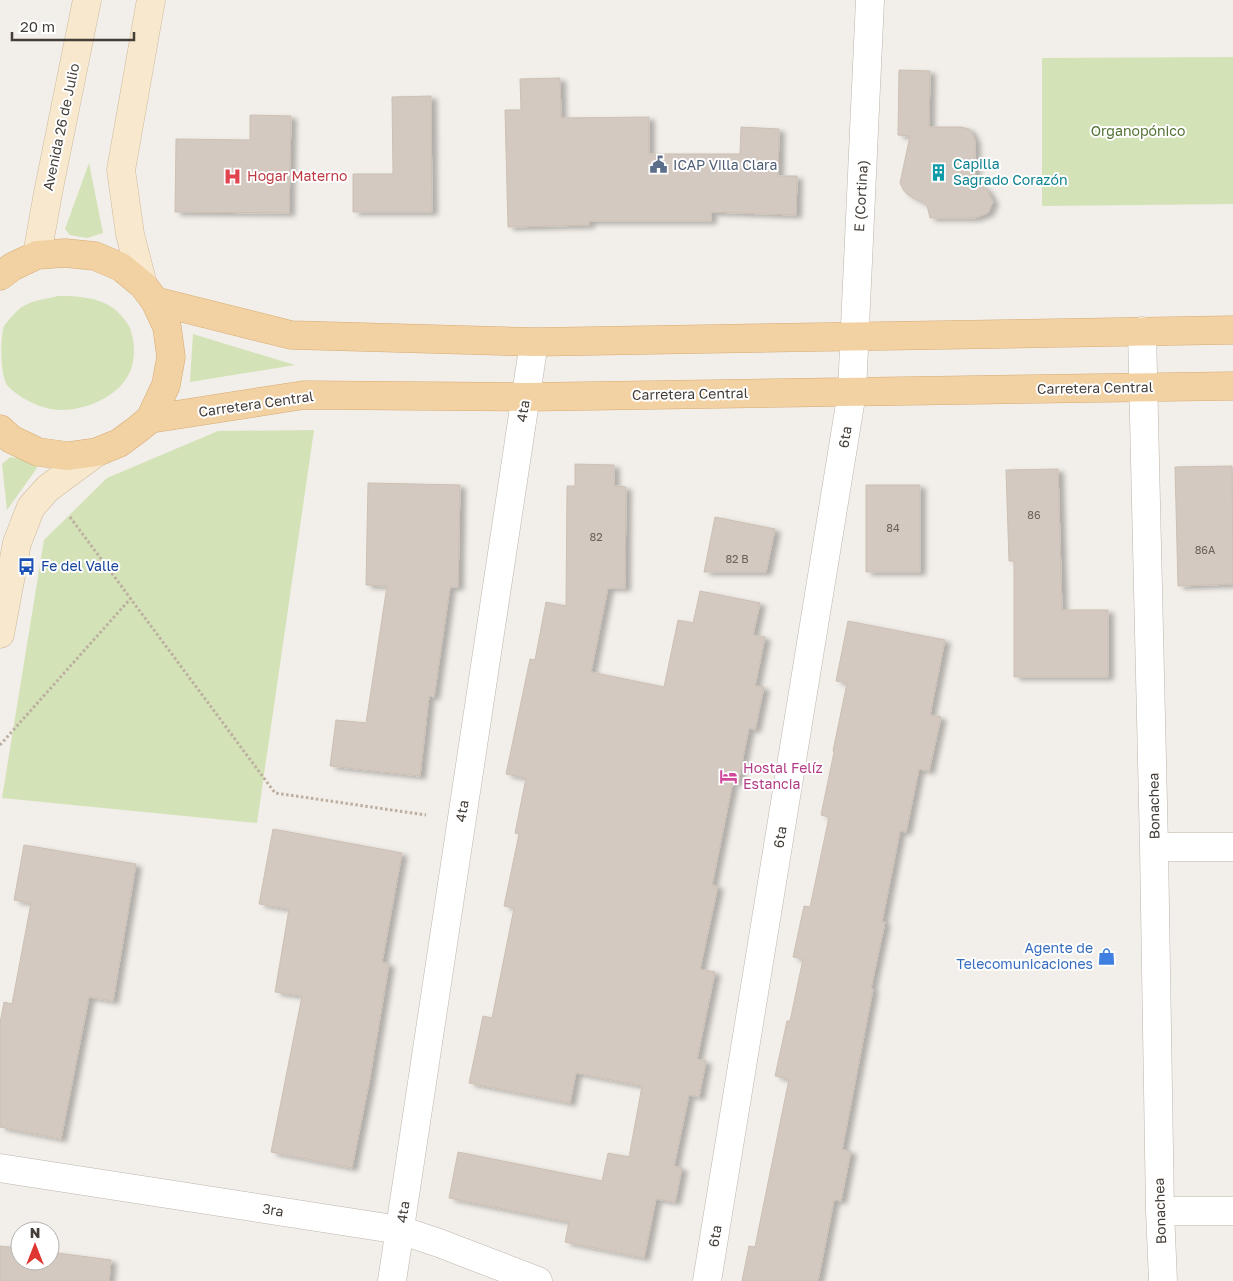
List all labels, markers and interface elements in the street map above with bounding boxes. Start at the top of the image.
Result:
scale bar [12,10,135,42]
text: 20 m [20,17,55,35]
street label: Avenida 26 de Julio [39,62,82,192]
park label: Organopónico [1091,122,1185,139]
public building icon: ICAP Villa Clara [649,155,669,175]
place label: Capilla Sagrado Corazón [953,155,1068,188]
place label: ICAP Villa Clara [673,156,777,173]
street label: E (Cortina) [850,159,871,232]
building icon: Capilla Sagrado Corazón [929,162,949,182]
hospital icon: Hogar Materno [223,166,243,186]
place label: Hogar Materno [247,167,348,184]
street label: Carretera Central [1037,378,1153,397]
street label: Carretera Central [632,384,748,403]
street label: Carretera Central [197,387,315,420]
street label: 4ta [512,399,533,423]
street label: 6ta [834,425,855,449]
house number: 86 [1027,508,1041,521]
house number: 84 [886,521,900,534]
house number: 82 [589,530,603,543]
house number: 86A [1195,543,1216,556]
house number: 82 B [725,552,749,565]
bus stop icon: Fe del Valle [17,556,37,576]
place label: Fe del Valle [41,557,119,574]
place label: Hostal Felíz Estancia [743,759,823,792]
hotel icon: Hostal Felíz Estancia [719,766,739,786]
street label: Bonachea [1144,773,1163,839]
street label: 4ta [451,799,472,823]
street label: 6ta [769,825,790,849]
place label: Agente de Telecomunicaciones [956,939,1093,972]
shop icon: Agente de Telecomunicaciones [1097,946,1117,966]
street label: Bonachea [1150,1177,1169,1245]
street label: 3ra [261,1199,285,1220]
street label: 4ta [393,1200,412,1224]
north arrow [10,1221,60,1271]
text: N [30,1224,40,1241]
street label: 6ta [704,1224,725,1248]

